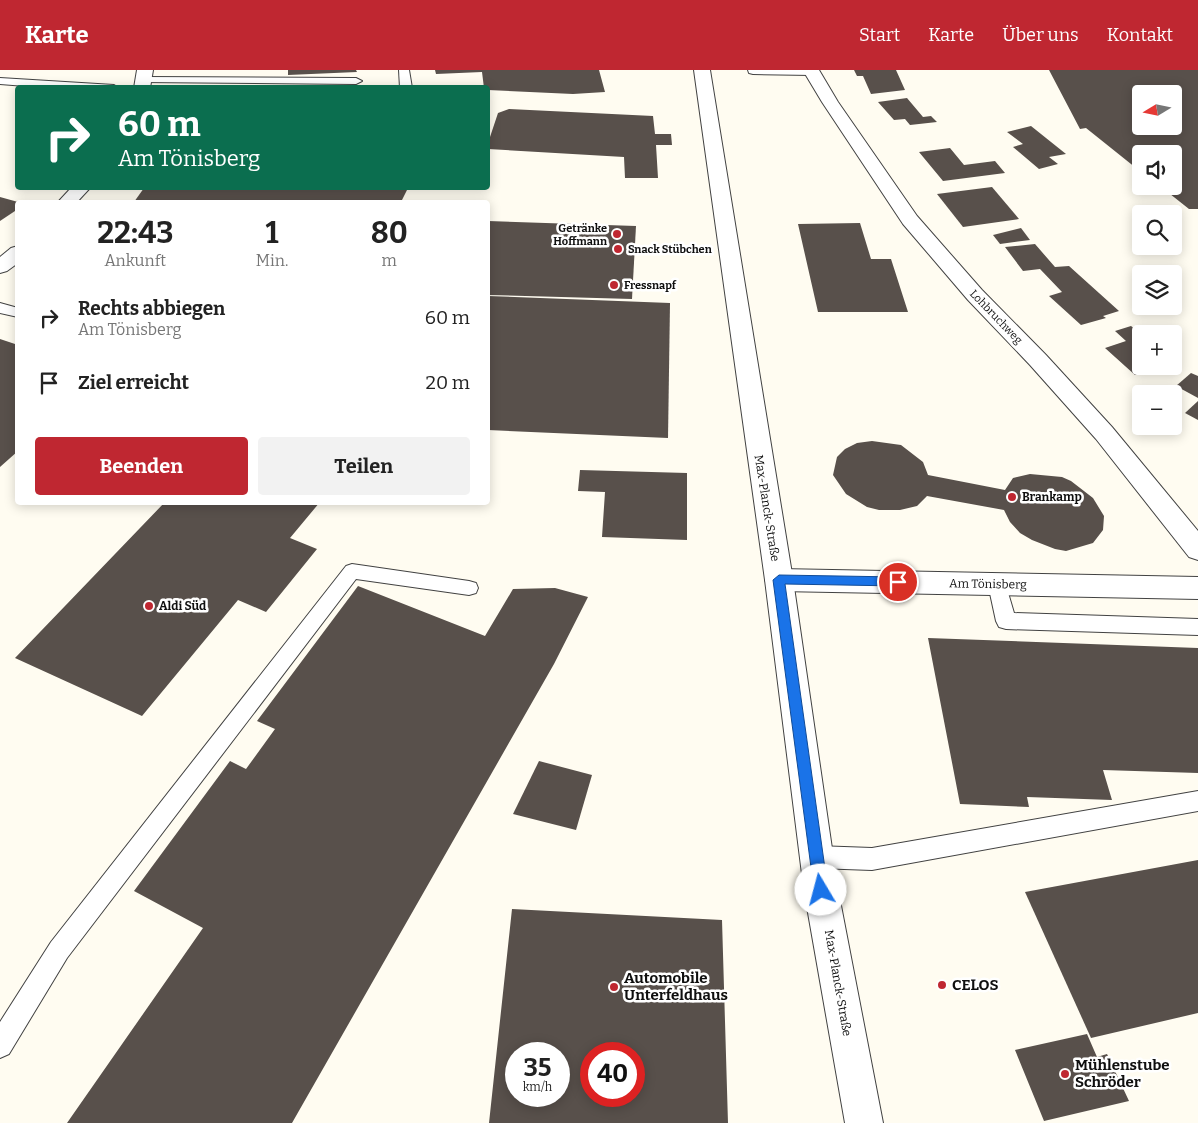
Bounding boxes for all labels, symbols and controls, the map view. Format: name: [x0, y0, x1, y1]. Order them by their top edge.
text: Karte: [25, 21, 89, 49]
text: Start: [859, 24, 900, 46]
text: Karte: [928, 24, 974, 46]
text: Über uns: [1002, 24, 1079, 46]
text: Kontakt: [1107, 24, 1173, 46]
north arrow: [1132, 85, 1182, 135]
map controls: [1132, 85, 1182, 435]
text: 60 m: [118, 103, 201, 145]
icon: right: [35, 105, 100, 170]
text: Am Tönisberg: [118, 145, 260, 172]
button: sound: [1132, 145, 1182, 195]
button: search: [1132, 205, 1182, 255]
text: 22:43: [97, 215, 174, 251]
text: 1: [266, 215, 279, 251]
text: 80: [371, 215, 408, 251]
place label: Getränke Hoffmann: [553, 222, 607, 248]
marker: Getränke Hoffmann: [611, 228, 623, 240]
marker: Snack Stübchen: [612, 243, 624, 255]
place label: Snack Stübchen: [628, 243, 712, 256]
text: Ankunft: [105, 251, 166, 270]
text: Min.: [256, 251, 288, 270]
text: m: [382, 251, 397, 270]
button: layers: [1132, 265, 1182, 315]
marker: Fressnapf: [608, 279, 620, 291]
place label: Fressnapf: [624, 279, 677, 292]
street label: Lohbruchweg: [967, 287, 1025, 347]
text: Rechts abbiegen: [78, 297, 225, 320]
icon: right: [35, 304, 63, 332]
text: 60 m: [425, 306, 470, 329]
text: Am Tönisberg: [78, 320, 182, 339]
button: +: [1132, 325, 1182, 375]
icon: arrive: [35, 369, 63, 397]
text: Ziel erreicht: [78, 371, 189, 394]
text: 20 m: [426, 371, 470, 394]
button: −: [1132, 385, 1182, 435]
button: Beenden: [35, 437, 248, 495]
button: Teilen: [258, 437, 470, 495]
street label: Max-Planck-Straße: [752, 454, 782, 562]
place label: Brankamp: [1022, 490, 1082, 504]
marker: Brankamp: [1006, 491, 1018, 503]
pin: [877, 561, 919, 603]
icon: arrive: [884, 568, 912, 596]
street label: Am Tönisberg: [949, 576, 1027, 592]
place label: Aldi Süd: [159, 599, 207, 613]
marker: Aldi Süd: [143, 600, 155, 612]
position arrow: [794, 863, 846, 915]
street label: Max-Planck-Straße: [822, 929, 854, 1037]
place label: Automobile Unterfeldhaus: [624, 969, 728, 1004]
place label: CELOS: [952, 976, 999, 994]
marker: CELOS: [936, 979, 948, 991]
marker: Automobile Unterfeldhaus: [608, 981, 620, 993]
speed limit sign: 40: [580, 1042, 645, 1107]
text: 35: [523, 1053, 552, 1083]
place label: Mühlenstube Schröder: [1075, 1056, 1170, 1091]
marker: Mühlenstube Schröder: [1059, 1068, 1071, 1080]
text: km/h: [523, 1080, 552, 1094]

